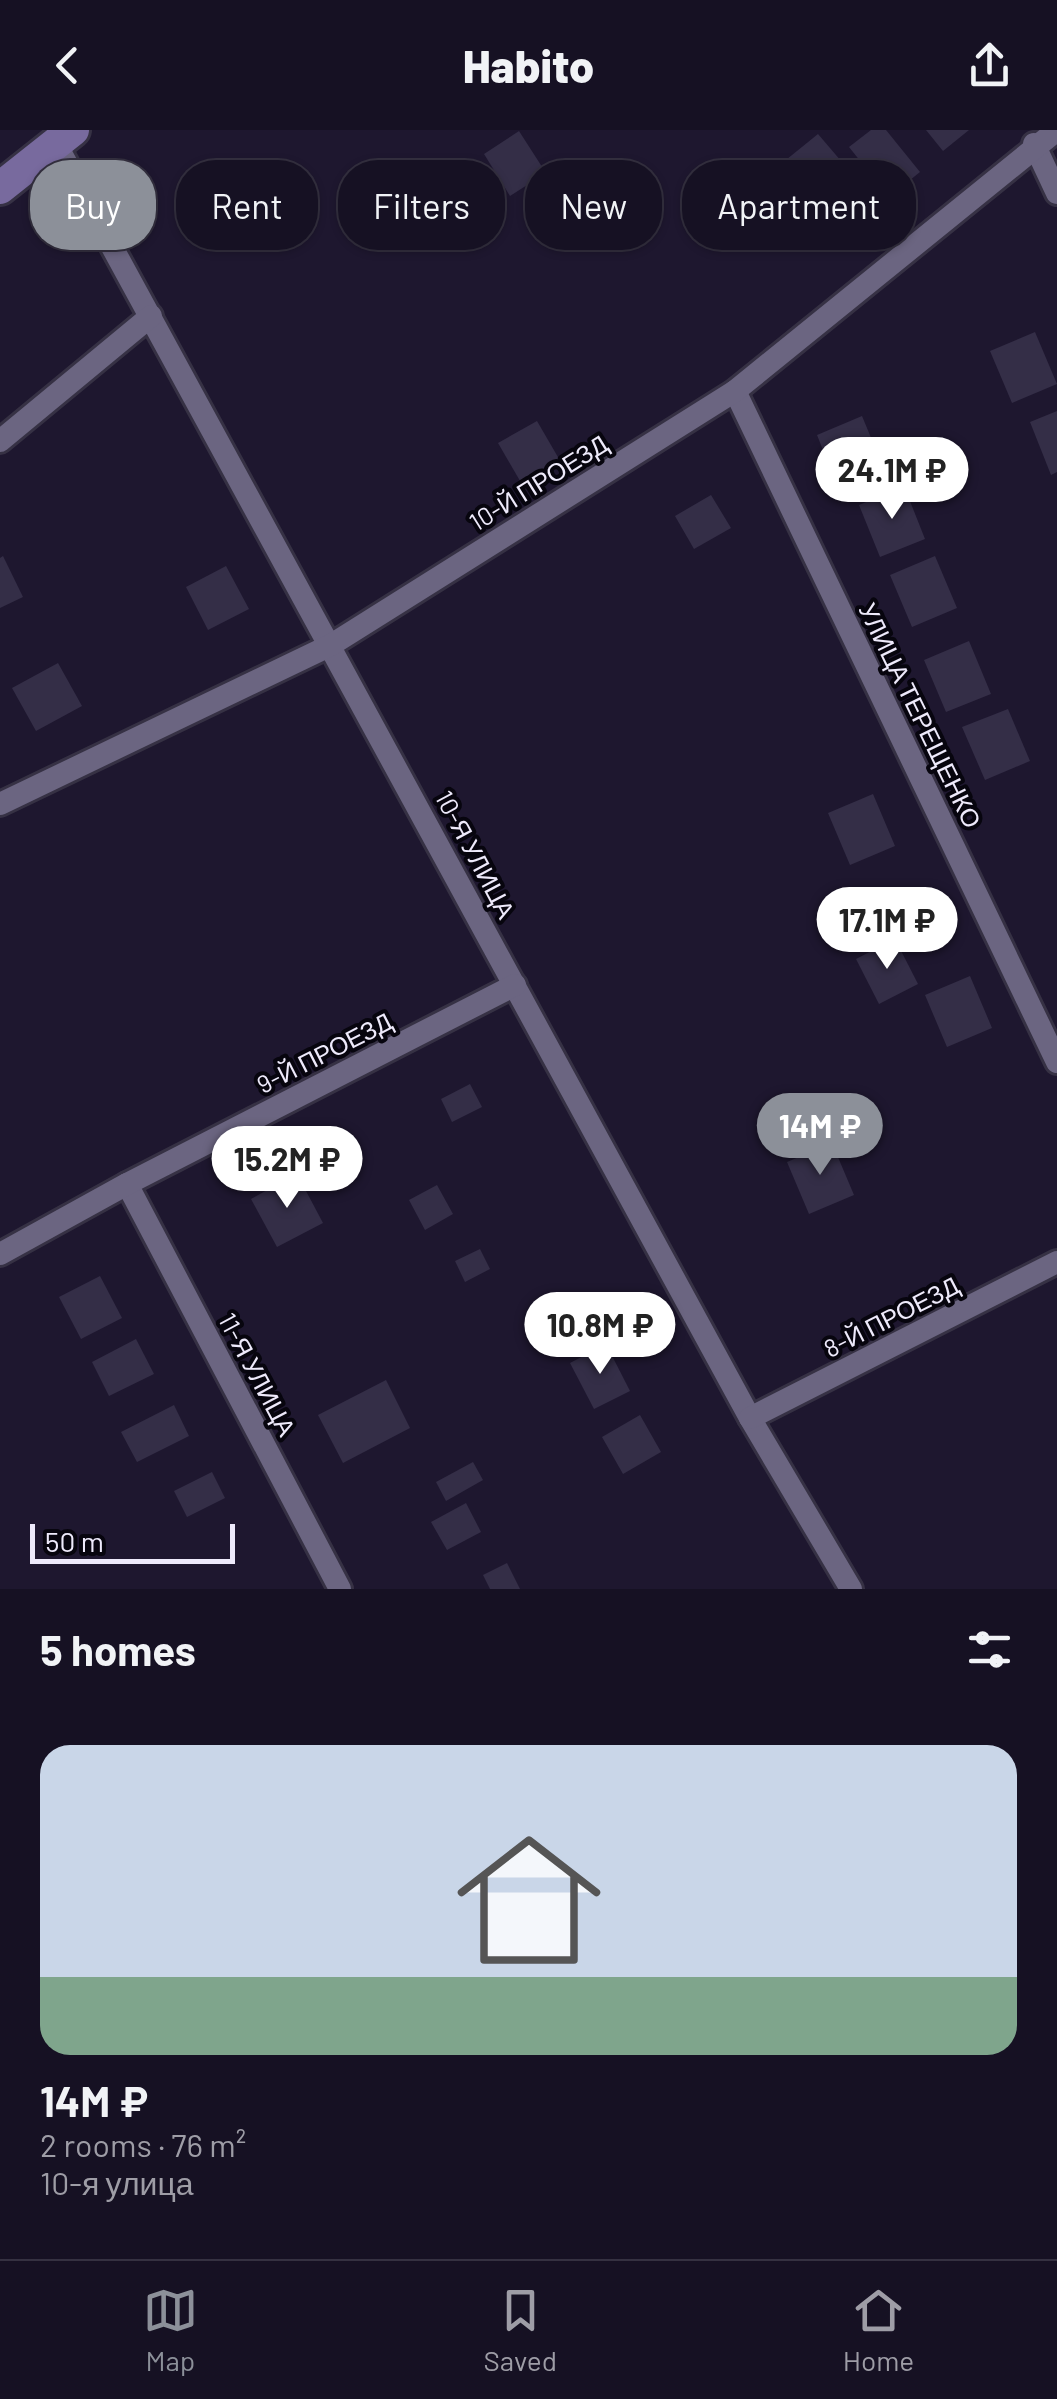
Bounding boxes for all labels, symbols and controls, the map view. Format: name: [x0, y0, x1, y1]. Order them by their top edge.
icon: back: [40, 38, 95, 93]
text: Habito: [463, 38, 594, 92]
icon: share: [962, 38, 1017, 93]
chip: Buy: [30, 160, 156, 250]
chip: Rent: [176, 160, 318, 250]
chip: Filters: [338, 160, 505, 250]
chip: New: [525, 160, 662, 250]
chip: Apartment: [682, 160, 916, 250]
street label: 10-Й ПРОЕЗД: [463, 428, 613, 536]
pin: 24.1M ₽: [800, 437, 984, 522]
text: 24.1M ₽: [838, 450, 946, 488]
street label: УЛИЦА ТЕРЕЩЕНКО: [853, 598, 989, 832]
street label: 10-Я УЛИЦА: [430, 785, 522, 923]
pin: 17.1M ₽: [795, 887, 979, 972]
text: 17.1M ₽: [839, 900, 935, 938]
street label: 9-Й ПРОЕЗД: [251, 1005, 397, 1099]
pin: 14M ₽: [750, 1093, 890, 1178]
text: 14M ₽: [779, 1106, 861, 1144]
pin: 15.2M ₽: [195, 1126, 379, 1211]
text: 15.2M ₽: [234, 1139, 340, 1177]
street label: 8-Й ПРОЕЗД: [818, 1269, 964, 1363]
pin: 10.8M ₽: [508, 1292, 692, 1377]
text: 10.8M ₽: [546, 1305, 654, 1343]
street label: 11-Я УЛИЦА: [213, 1307, 303, 1441]
scale bar: [30, 1519, 235, 1564]
text: 50 m: [45, 1524, 104, 1558]
icon: filters: [962, 1622, 1017, 1677]
text: 5 homes: [40, 1624, 196, 1674]
icon: home: [439, 1810, 619, 1990]
text: 14M ₽: [40, 2075, 148, 2125]
text: 2 rooms · 76 m²: [40, 2125, 246, 2163]
text: 10-я улица: [40, 2163, 194, 2201]
tab: Map: [143, 2283, 198, 2377]
tab: Saved: [484, 2283, 557, 2377]
tab: Home: [843, 2283, 914, 2377]

